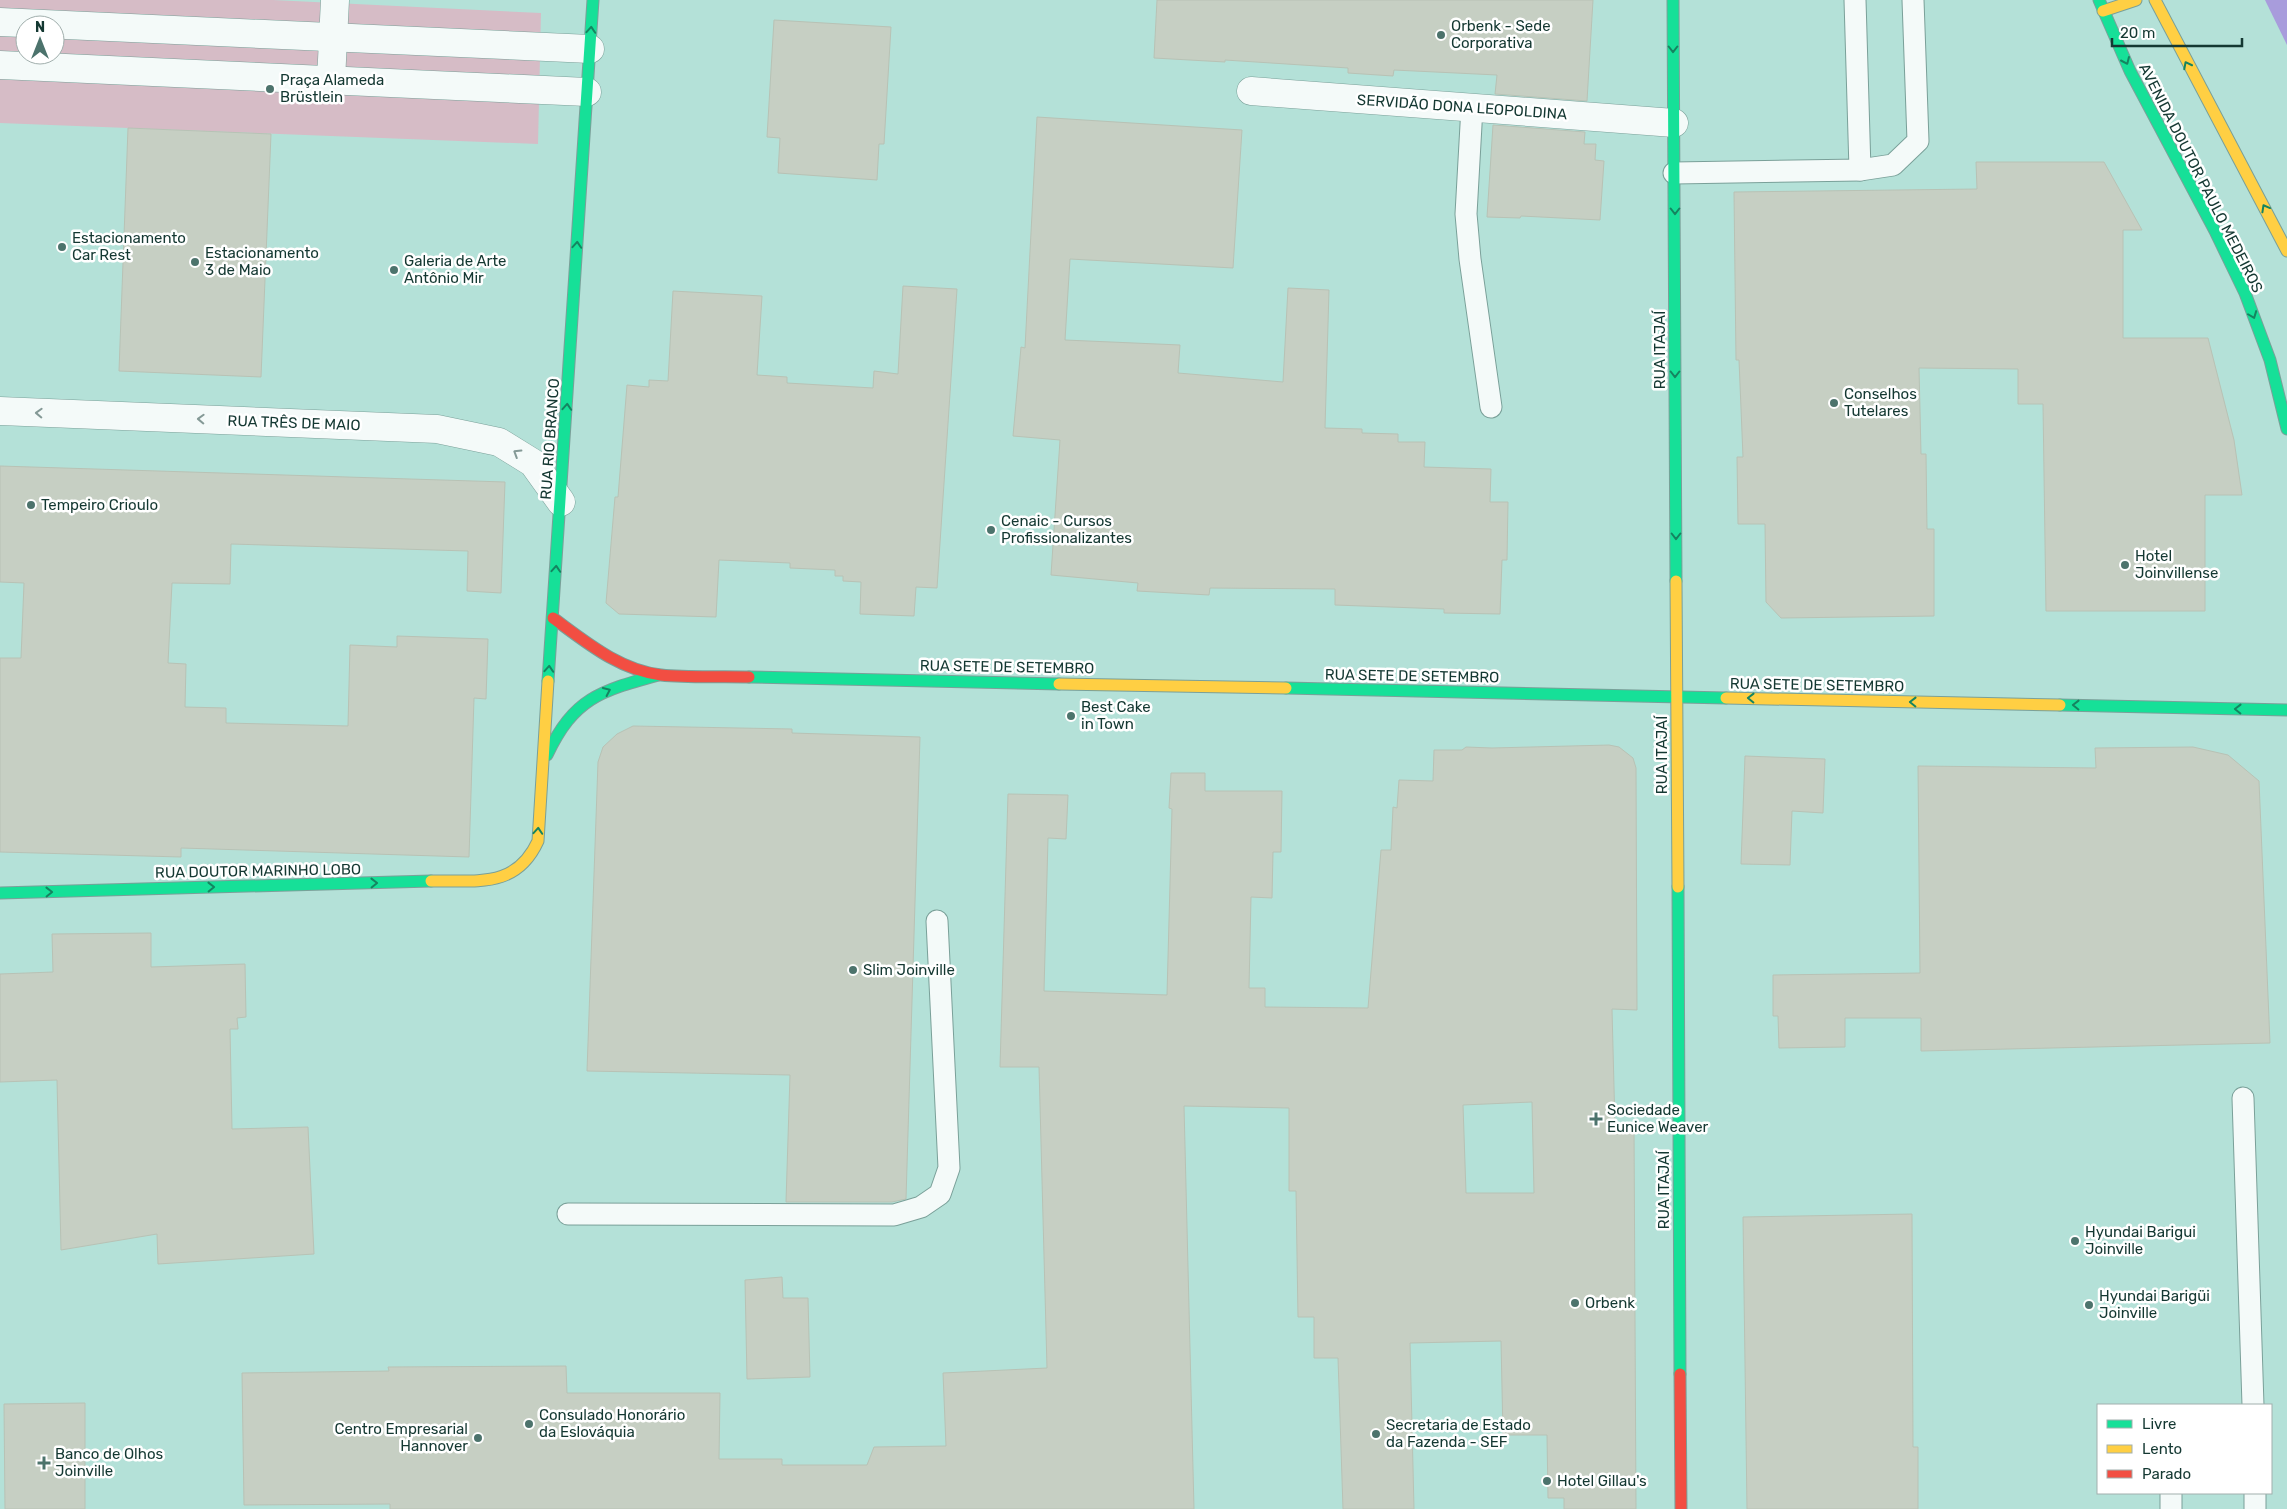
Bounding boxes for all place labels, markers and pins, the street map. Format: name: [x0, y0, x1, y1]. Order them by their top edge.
place label: Orbenk - Sede Corporativa: [1451, 17, 1551, 52]
marker: Orbenk - Sede Corporativa: [1435, 29, 1447, 41]
place label: Praça Alameda Brüstlein: [280, 71, 384, 106]
marker: Praça Alameda Brüstlein: [264, 83, 276, 95]
place label: Estacionamento Car Rest: [72, 229, 186, 264]
marker: Estacionamento Car Rest: [56, 241, 68, 253]
place label: Estacionamento 3 de Maio: [205, 244, 319, 279]
place label: Galeria de Arte Antônio Mir: [404, 252, 506, 287]
marker: Estacionamento 3 de Maio: [189, 256, 201, 268]
marker: Galeria de Arte Antônio Mir: [388, 264, 400, 276]
place label: Conselhos Tutelares: [1844, 385, 1917, 420]
marker: Conselhos Tutelares: [1828, 397, 1840, 409]
place label: Tempeiro Crioulo: [41, 496, 158, 514]
marker: Tempeiro Crioulo: [25, 499, 37, 511]
place label: Cenaic - Cursos Profissionalizantes: [1001, 512, 1132, 547]
marker: Cenaic - Cursos Profissionalizantes: [985, 524, 997, 536]
place label: Hotel Joinvillense: [2135, 547, 2218, 582]
marker: Hotel Joinvillense: [2119, 559, 2131, 571]
place label: Best Cake in Town: [1081, 698, 1151, 733]
marker: Best Cake in Town: [1065, 710, 1077, 722]
place label: Slim Joinville: [863, 961, 955, 979]
marker: Slim Joinville: [847, 964, 859, 976]
place label: Sociedade Eunice Weaver: [1607, 1101, 1709, 1136]
marker: Sociedade Eunice Weaver: [1589, 1112, 1603, 1126]
place label: Hyundai Barigui Joinville: [2085, 1223, 2196, 1258]
marker: Hyundai Barigui Joinville: [2069, 1235, 2081, 1247]
place label: Hyundai Barigüi Joinville: [2099, 1287, 2210, 1322]
place label: Orbenk: [1585, 1294, 1635, 1312]
marker: Orbenk: [1569, 1297, 1581, 1309]
marker: Hyundai Barigüi Joinville: [2083, 1299, 2095, 1311]
place label: Consulado Honorário da Eslováquia: [539, 1406, 685, 1441]
place label: Secretaria de Estado da Fazenda - SEF: [1386, 1416, 1531, 1451]
marker: Consulado Honorário da Eslováquia: [523, 1418, 535, 1430]
place label: Centro Empresarial Hannover: [334, 1420, 468, 1455]
marker: Secretaria de Estado da Fazenda - SEF: [1370, 1428, 1382, 1440]
marker: Centro Empresarial Hannover: [472, 1432, 484, 1444]
place label: Banco de Olhos Joinville: [55, 1445, 164, 1480]
marker: Banco de Olhos Joinville: [37, 1456, 51, 1470]
place label: Hotel Gillau's: [1557, 1472, 1647, 1490]
marker: Hotel Gillau's: [1541, 1475, 1553, 1487]

